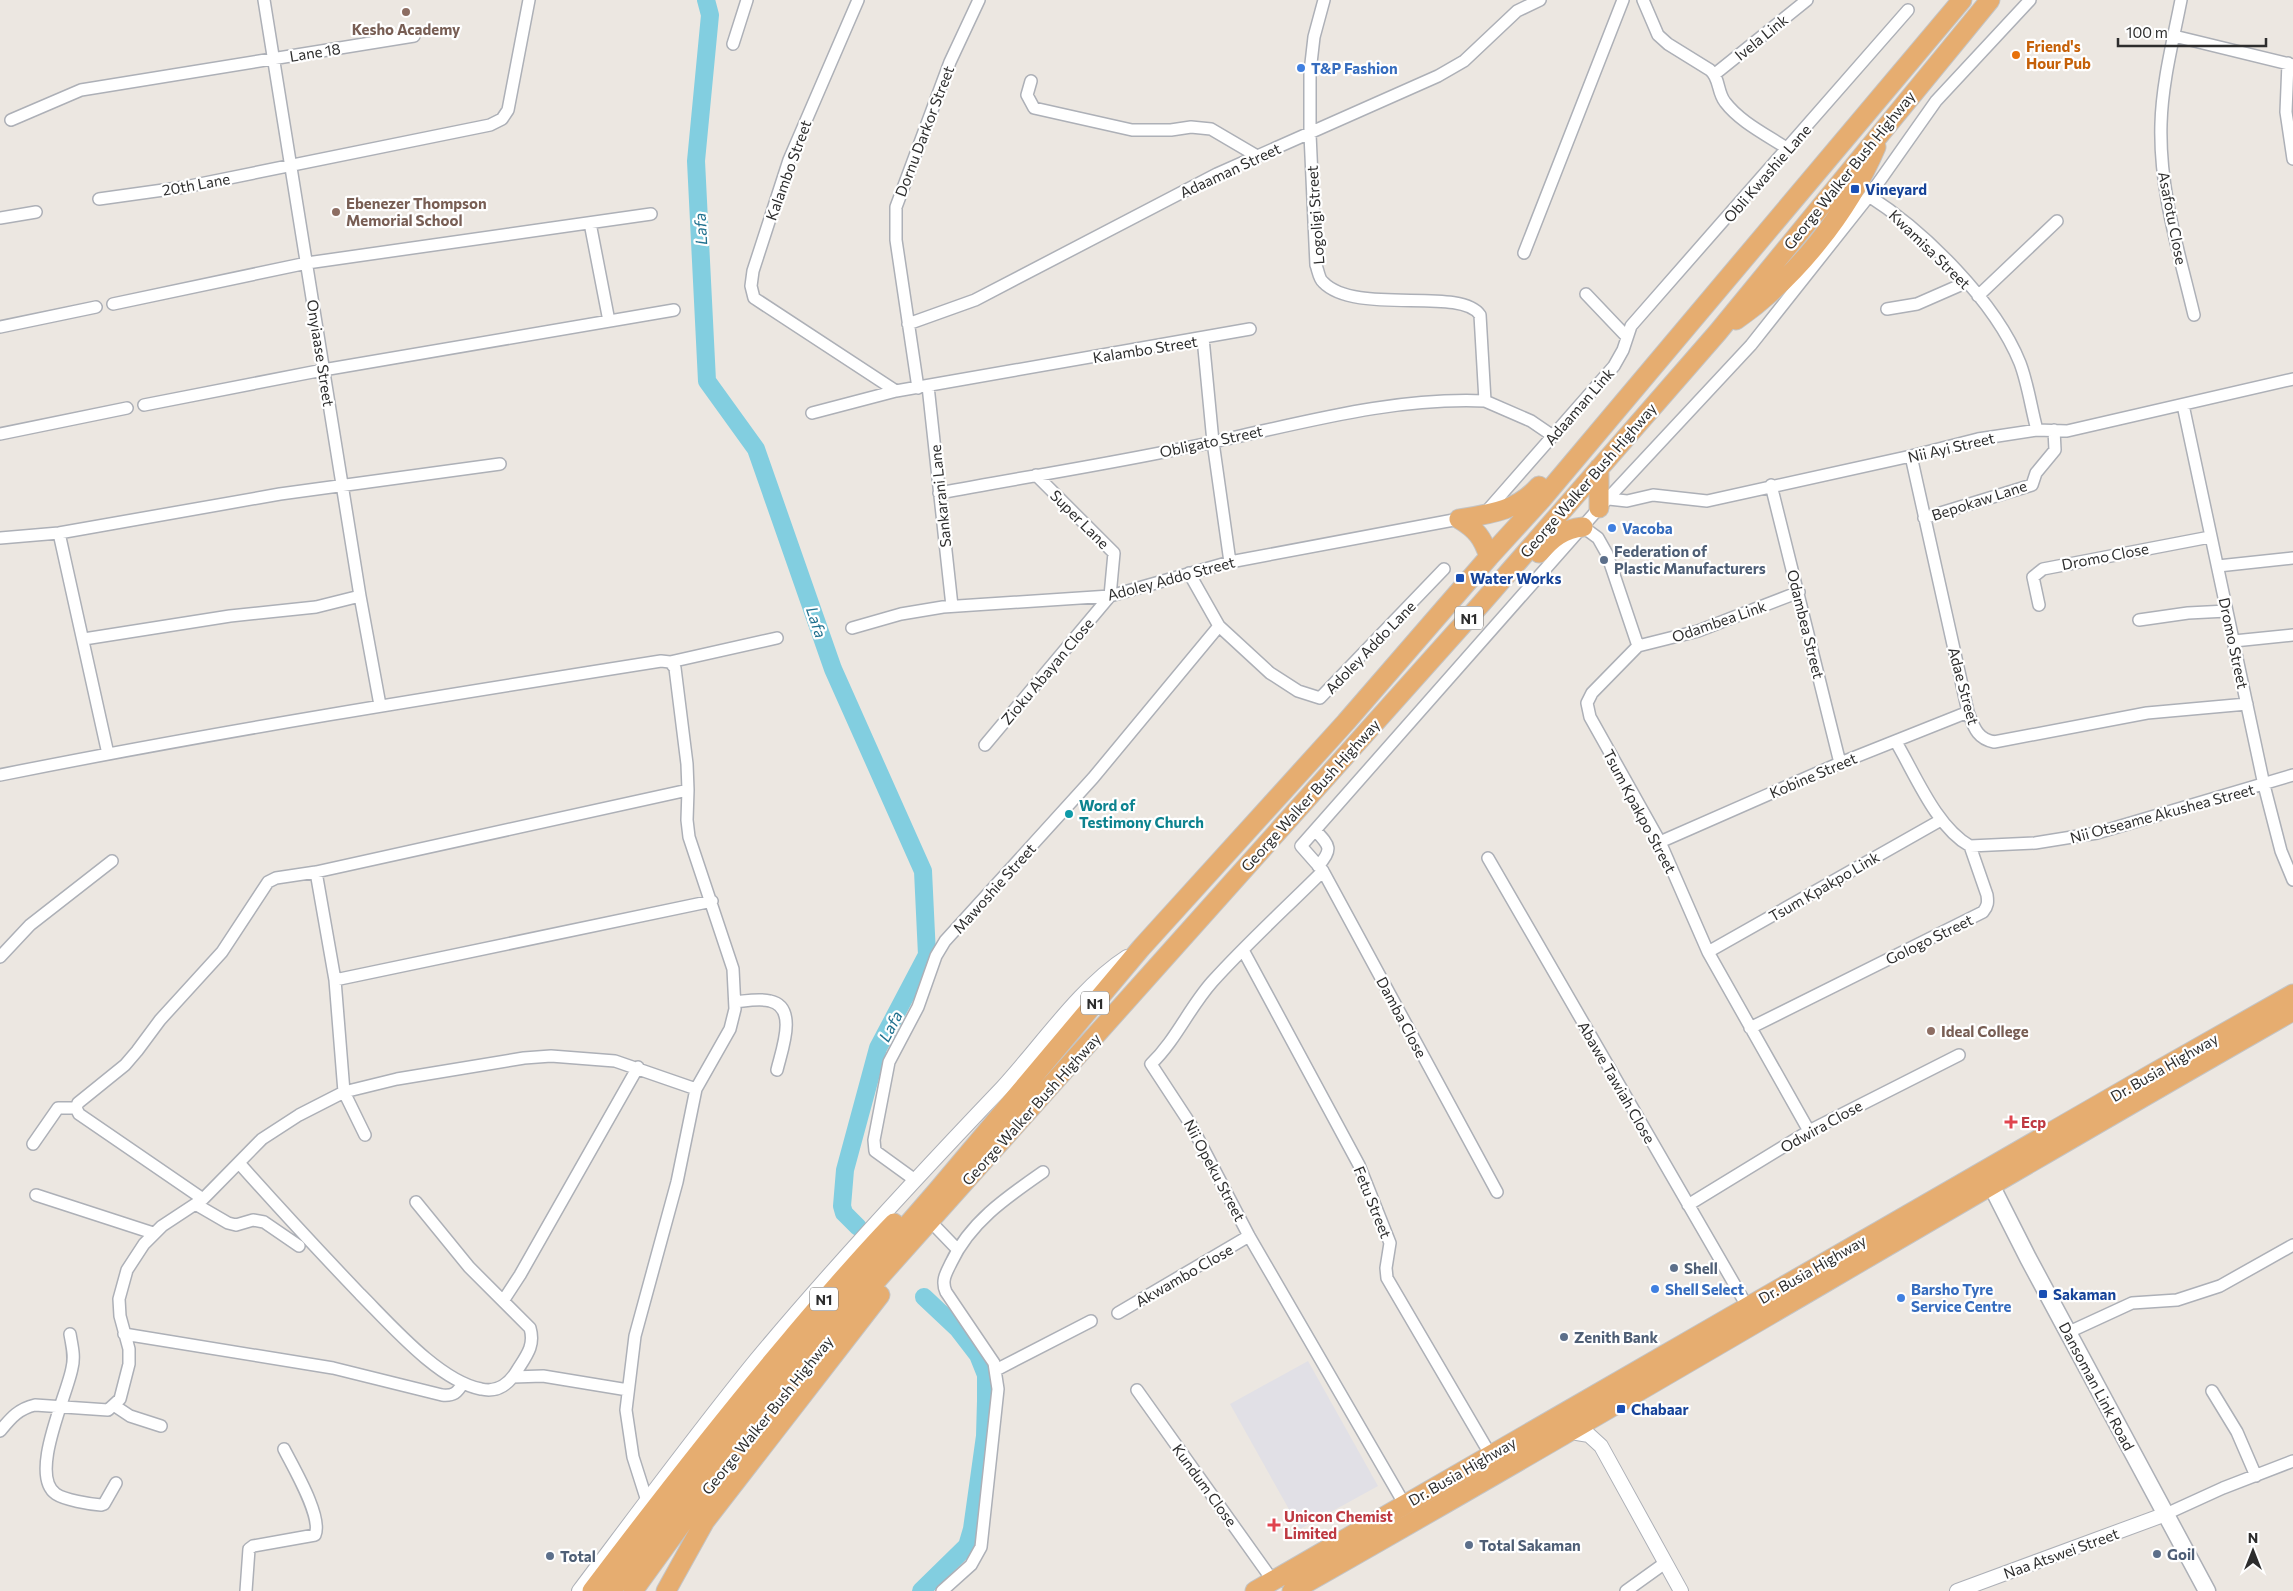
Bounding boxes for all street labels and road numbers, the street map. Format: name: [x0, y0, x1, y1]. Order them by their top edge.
street label: Ivela Link: [1731, 10, 1791, 64]
street label: Lane 18: [288, 39, 342, 65]
street label: Dornu Darkor Street: [891, 63, 957, 199]
street label: George Walker Bush Highway: [1779, 87, 1919, 253]
street label: Kalambo Street: [761, 117, 815, 223]
street label: Obli Kwashie Lane: [1720, 120, 1814, 226]
street label: Adaaman Street: [1177, 139, 1283, 201]
street label: Logoligi Street: [1303, 165, 1327, 265]
street label: 20th Lane: [161, 169, 231, 199]
street label: Asafotu Close: [2155, 170, 2191, 266]
street label: Kwamisa Street: [1886, 206, 1974, 292]
street label: Onyiaase Street: [304, 298, 338, 408]
street label: Kalambo Street: [1091, 332, 1199, 366]
street label: Adaaman Link: [1541, 364, 1617, 448]
street label: George Walker Bush Highway: [1516, 399, 1660, 561]
street label: Obligato Street: [1158, 421, 1264, 461]
street label: Nii Ayi Street: [1906, 428, 1996, 466]
street label: Sankarani Lane: [926, 444, 954, 548]
street label: Bepokaw Lane: [1929, 476, 2029, 524]
street label: Super Lane: [1047, 486, 1113, 552]
street label: Dromo Close: [2060, 539, 2150, 573]
street label: Adoley Addo Street: [1105, 552, 1237, 604]
street label: Odambea Street: [1784, 568, 1828, 680]
street label: Odambea Link: [1669, 596, 1769, 646]
street label: Dromo Street: [2216, 596, 2252, 690]
street label: Adoley Addo Lane: [1321, 597, 1419, 697]
road number: N1: [1455, 606, 1483, 630]
street label: Zioku Abayan Close: [997, 614, 1097, 728]
street label: Adae Street: [1945, 645, 1983, 727]
street label: George Walker Bush Highway: [1237, 715, 1383, 875]
street label: Tsum Kpakpo Street: [1600, 746, 1680, 876]
street label: Kobine Street: [1767, 749, 1859, 801]
street label: Nii Otseame Akushea Street: [2068, 780, 2256, 846]
street label: Mawoshie Street: [949, 839, 1039, 937]
street label: Tsum Kpakpo Link: [1766, 847, 1882, 925]
street label: Gologo Street: [1882, 910, 1976, 968]
street label: Damba Close: [1373, 973, 1431, 1061]
road number: N1: [1081, 991, 1109, 1014]
street label: Abawe Tawiah Close: [1575, 1018, 1659, 1146]
street label: George Walker Bush Highway: [958, 1029, 1104, 1189]
street label: Dr. Busia Highway: [2107, 1029, 2221, 1105]
street label: Odwira Close: [1777, 1096, 1865, 1156]
street label: Nii Opeku Street: [1181, 1116, 1249, 1224]
street label: Fetu Street: [1350, 1163, 1396, 1241]
street label: Dr. Busia Highway: [1755, 1231, 1869, 1307]
street label: Akwambo Close: [1132, 1240, 1236, 1310]
road number: N1: [810, 1288, 838, 1310]
street label: Dansoman Link Road: [2056, 1319, 2138, 1453]
street label: George Walker Bush Highway: [697, 1332, 837, 1498]
street label: Dr. Busia Highway: [1405, 1433, 1519, 1509]
street label: Kundum Close: [1169, 1440, 1241, 1530]
street label: Naa Atswei Street: [2001, 1524, 2121, 1582]

